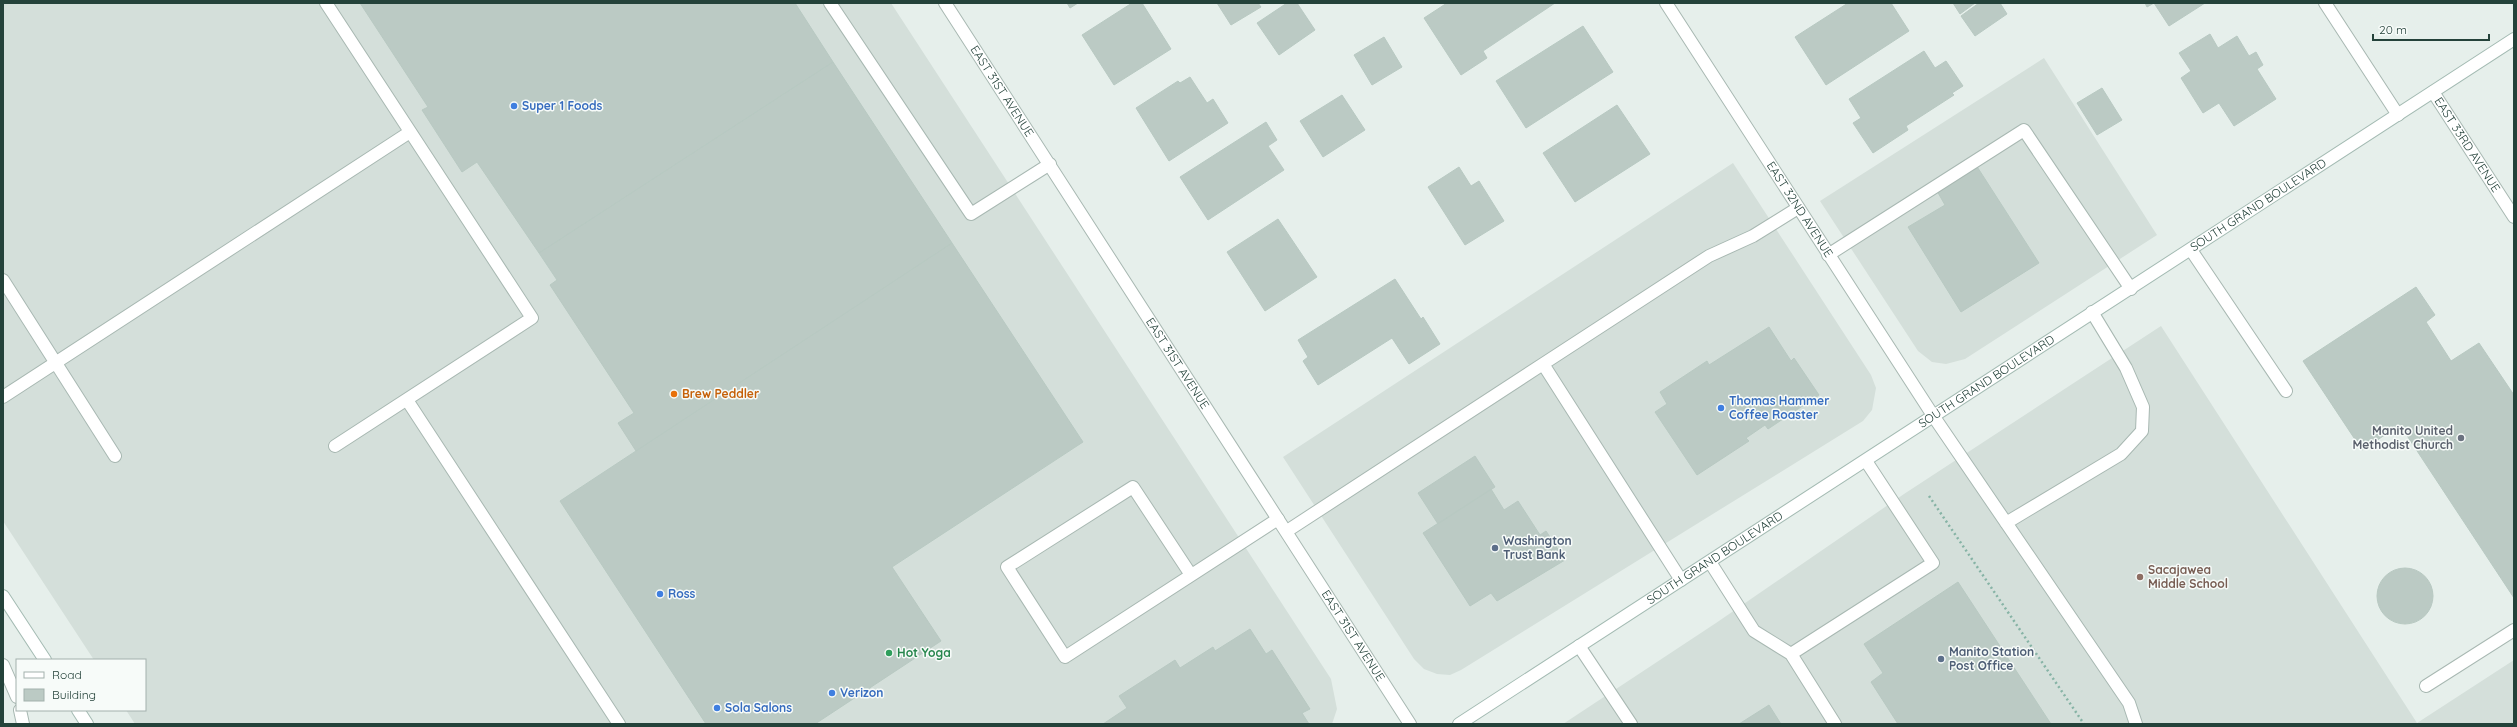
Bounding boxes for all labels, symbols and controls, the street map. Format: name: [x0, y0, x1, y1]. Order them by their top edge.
scale bar: [2373, 16, 2489, 42]
text: 20 m: [2379, 22, 2407, 37]
street label: EAST 31ST AVENUE: [967, 43, 1037, 140]
street label: EAST 33RD AVENUE: [2431, 94, 2504, 195]
place label: Super 1 Foods: [522, 98, 602, 113]
marker: Super 1 Foods: [509, 101, 519, 111]
street label: SOUTH GRAND BOULEVARD: [2187, 155, 2329, 254]
street label: EAST 32ND AVENUE: [1764, 159, 1837, 260]
street label: EAST 31ST AVENUE: [1143, 315, 1213, 412]
street label: SOUTH GRAND BOULEVARD: [1915, 331, 2057, 431]
place label: Brew Peddler: [682, 386, 759, 401]
marker: Brew Peddler: [669, 389, 679, 399]
place label: Thomas Hammer Coffee Roaster: [1729, 393, 1829, 422]
marker: Thomas Hammer Coffee Roaster: [1716, 403, 1726, 413]
place label: Manito United Methodist Church: [2352, 423, 2453, 452]
marker: Manito United Methodist Church: [2456, 433, 2466, 443]
street label: SOUTH GRAND BOULEVARD: [1644, 508, 1786, 607]
place label: Washington Trust Bank: [1503, 533, 1572, 562]
marker: Washington Trust Bank: [1490, 543, 1500, 553]
place label: Sacajawea Middle School: [2148, 562, 2228, 591]
marker: Sacajawea Middle School: [2135, 572, 2145, 582]
place label: Ross: [668, 586, 695, 601]
street label: EAST 31ST AVENUE: [1319, 587, 1389, 684]
marker: Ross: [655, 589, 665, 599]
place label: Manito Station Post Office: [1949, 644, 2034, 673]
place label: Hot Yoga: [897, 645, 951, 660]
marker: Hot Yoga: [884, 648, 894, 658]
marker: Manito Station Post Office: [1936, 654, 1946, 664]
legend: [16, 659, 146, 711]
text: Road: [52, 667, 82, 682]
place label: Verizon: [840, 685, 883, 700]
text: Building: [52, 687, 96, 702]
marker: Verizon: [827, 688, 837, 698]
place label: Sola Salons: [725, 700, 792, 715]
marker: Sola Salons: [712, 703, 722, 713]

